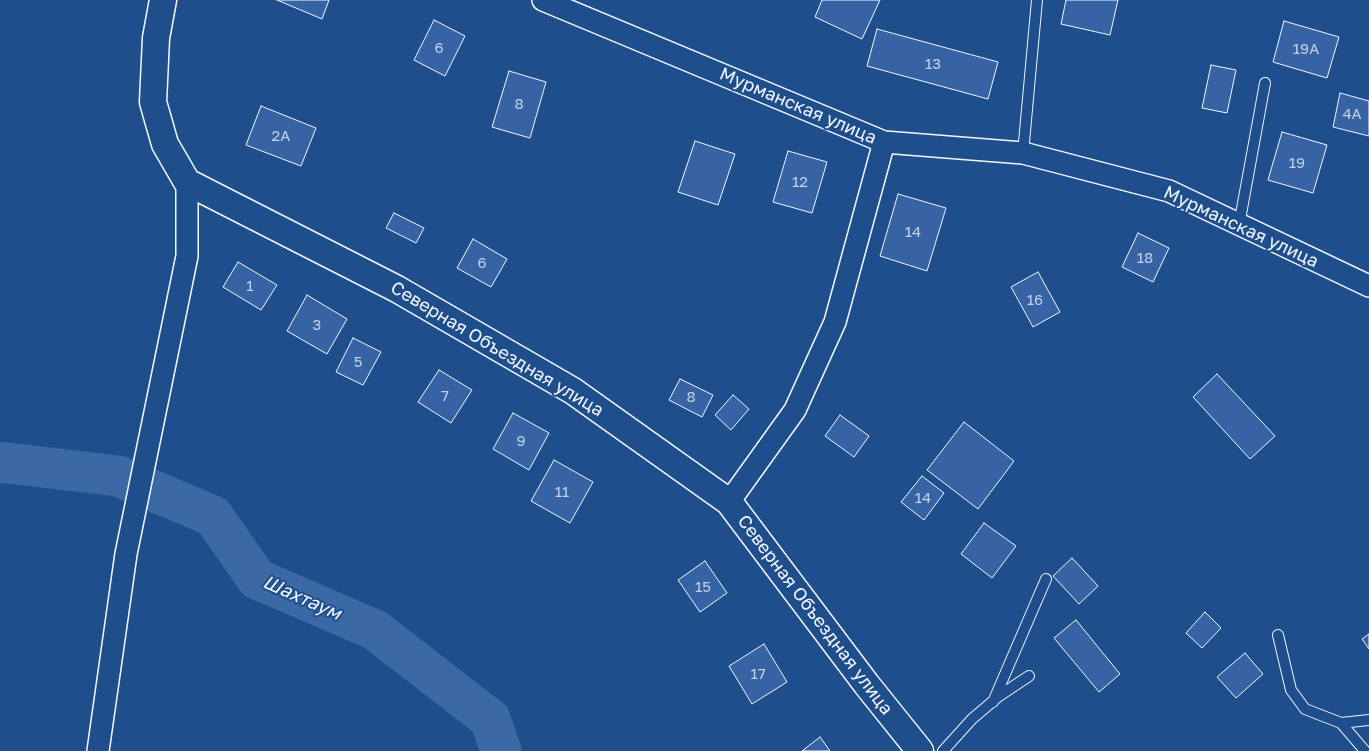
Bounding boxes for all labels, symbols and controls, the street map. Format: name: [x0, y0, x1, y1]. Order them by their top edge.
house number: 6: [434, 39, 444, 57]
house number: 19А: [1293, 40, 1319, 58]
house number: 13: [925, 55, 941, 73]
street label: Мурманская улица: [716, 63, 880, 149]
house number: 8: [514, 95, 524, 113]
house number: 4А: [1342, 105, 1362, 123]
house number: 2А: [272, 127, 290, 145]
house number: 19: [1289, 154, 1305, 172]
house number: 12: [792, 173, 808, 191]
street label: Мурманская улица: [1160, 182, 1322, 272]
house number: 14: [905, 223, 921, 241]
house number: 18: [1137, 249, 1153, 267]
house number: 6: [477, 254, 487, 272]
house number: 1: [246, 277, 254, 295]
street label: Северная Объездная улица: [387, 277, 607, 421]
house number: 16: [1027, 291, 1043, 309]
house number: 3: [313, 316, 321, 334]
house number: 5: [354, 353, 362, 371]
house number: 7: [441, 387, 449, 405]
house number: 8: [686, 388, 696, 406]
house number: 9: [516, 432, 526, 450]
house number: 11: [555, 483, 569, 501]
house number: 14: [915, 489, 931, 507]
street label: Северная Объездная улица: [733, 511, 897, 719]
water label: Шахтаум: [259, 571, 345, 625]
house number: 15: [695, 578, 711, 596]
house number: 17: [750, 665, 766, 683]

